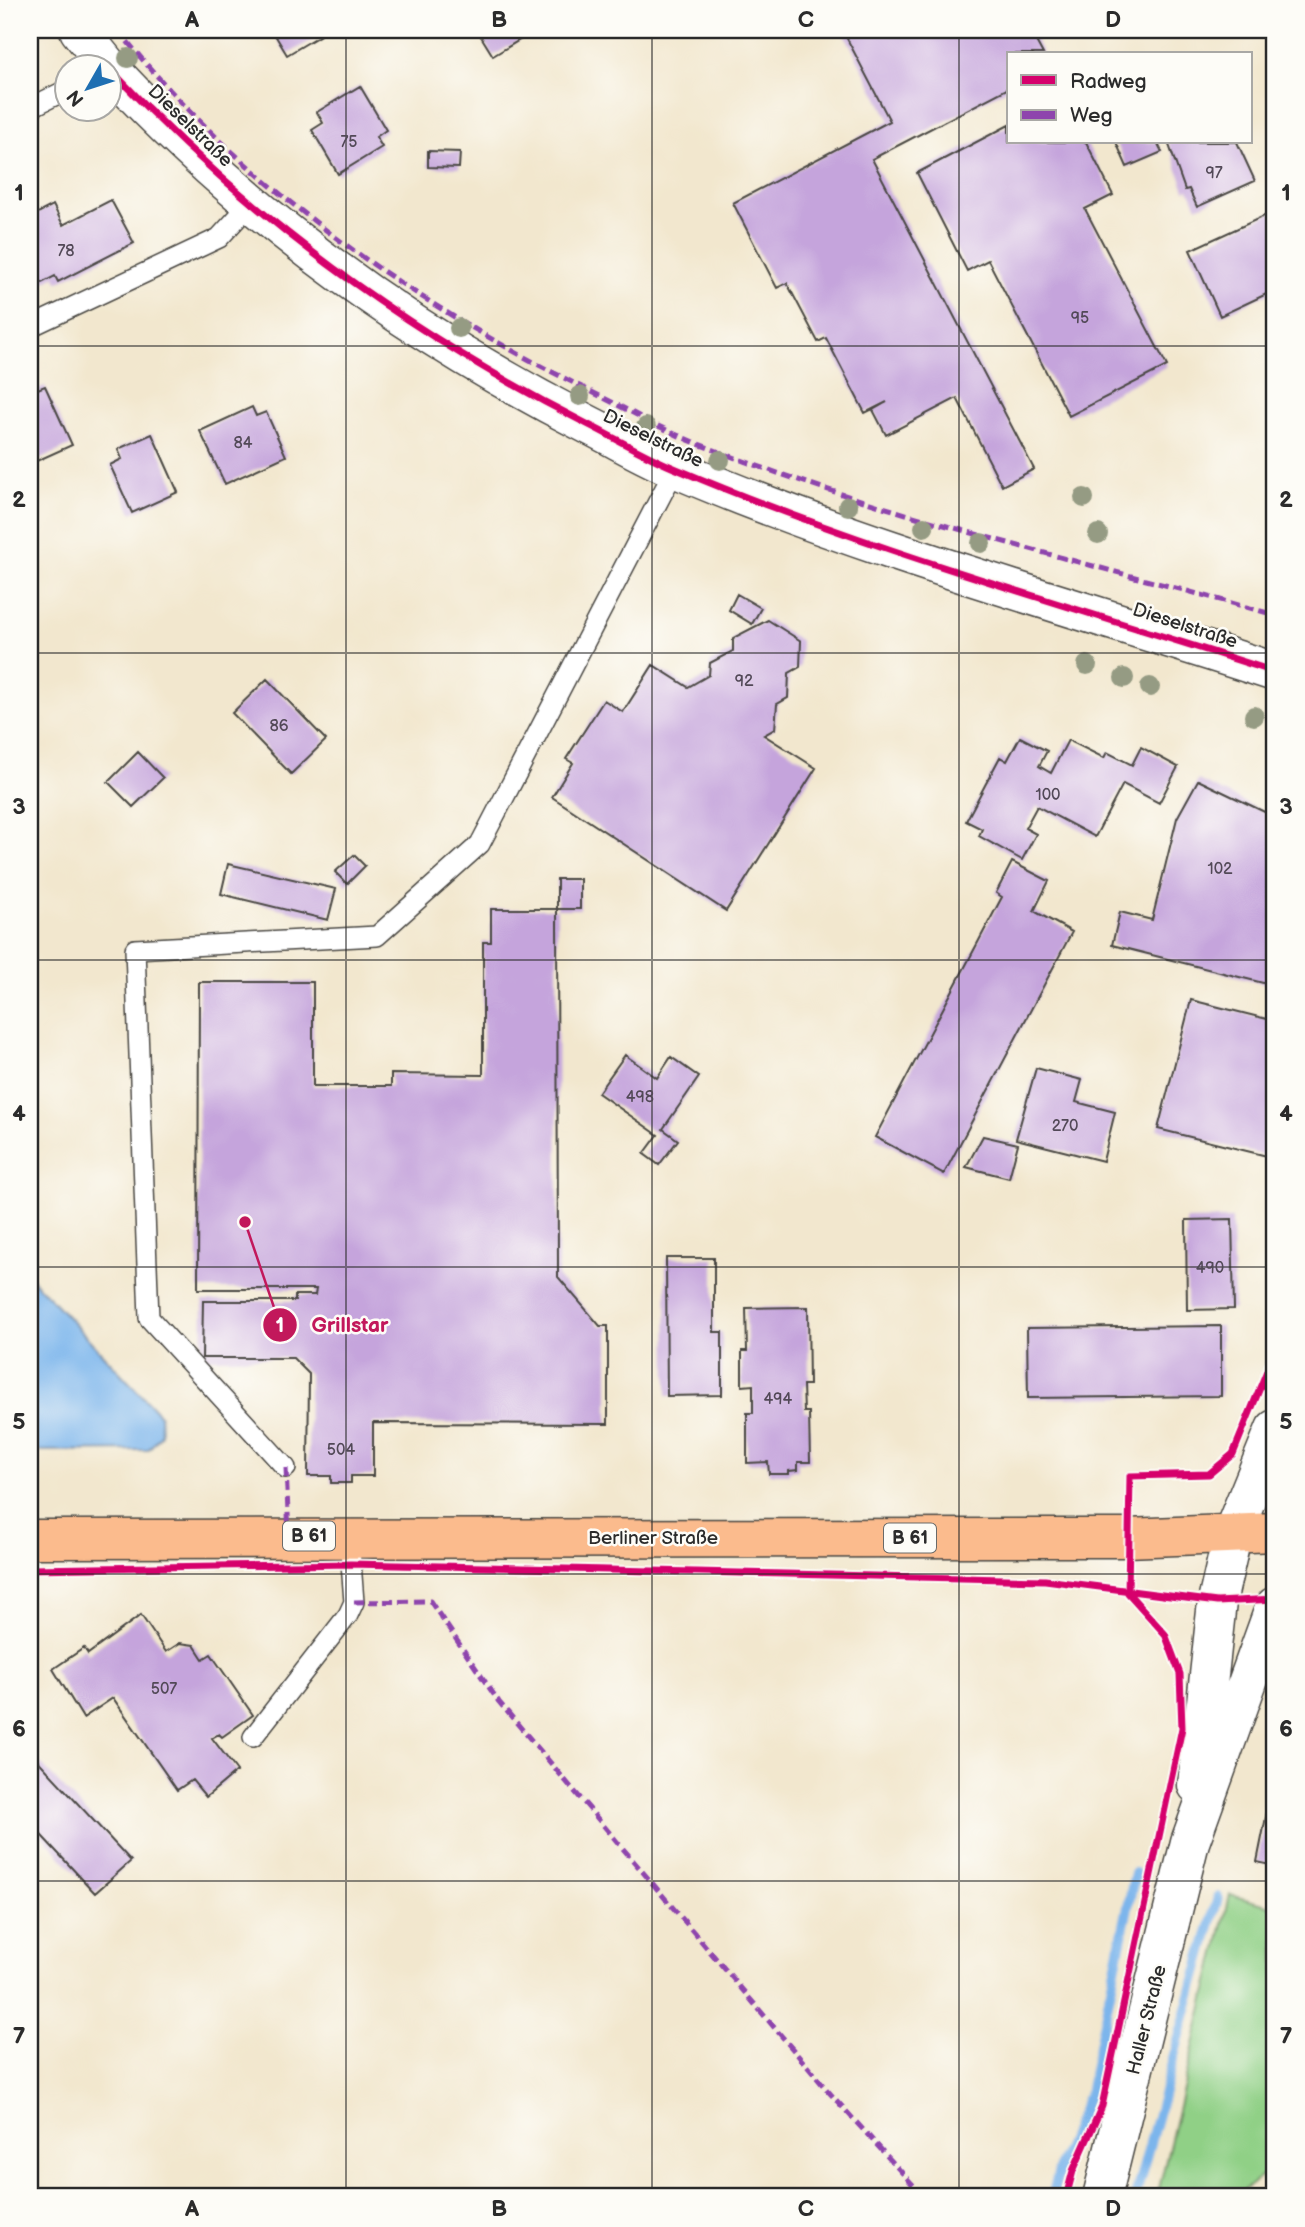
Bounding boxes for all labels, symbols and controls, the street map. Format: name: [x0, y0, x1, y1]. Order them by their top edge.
text: A: [184, 6, 200, 34]
text: B: [491, 6, 507, 34]
text: C: [798, 6, 814, 34]
text: D: [1105, 6, 1121, 34]
north arrow: [52, 52, 122, 122]
legend: [1007, 52, 1252, 144]
text: Radweg: [1070, 69, 1147, 94]
street label: Dieselstraße: [143, 80, 237, 172]
text: N: [63, 85, 89, 111]
text: Weg: [1070, 103, 1113, 128]
house number: 75: [340, 133, 358, 152]
house number: 97: [1205, 164, 1223, 183]
text: 1: [14, 179, 24, 207]
text: 1: [1281, 179, 1291, 207]
house number: 78: [57, 242, 75, 261]
house number: 95: [1071, 309, 1089, 328]
street label: Dieselstraße: [599, 405, 707, 473]
house number: 84: [233, 434, 253, 453]
text: 2: [12, 486, 26, 514]
text: 2: [1279, 486, 1293, 514]
street label: Dieselstraße: [1130, 598, 1240, 654]
house number: 92: [735, 672, 754, 691]
house number: 86: [269, 717, 289, 736]
house number: 100: [1035, 786, 1061, 805]
text: 3: [12, 793, 26, 821]
text: 3: [1279, 793, 1293, 821]
house number: 102: [1207, 860, 1233, 879]
house number: 498: [626, 1088, 654, 1107]
text: 4: [12, 1100, 26, 1128]
text: 4: [1279, 1100, 1293, 1128]
house number: 270: [1052, 1117, 1078, 1136]
house number: 490: [1196, 1259, 1224, 1278]
callout: Grillstar: [263, 1304, 403, 1346]
text: 1: [276, 1313, 284, 1338]
text: Grillstar: [312, 1313, 389, 1338]
house number: 494: [764, 1390, 793, 1409]
text: 5: [12, 1408, 26, 1436]
text: 5: [1279, 1408, 1293, 1436]
house number: 504: [327, 1441, 355, 1460]
road number: B 61: [283, 1521, 335, 1550]
road number: B 61: [884, 1524, 936, 1553]
street label: Berliner Straße: [588, 1527, 718, 1550]
house number: 507: [151, 1680, 177, 1699]
text: 6: [12, 1715, 26, 1743]
text: 6: [1279, 1715, 1293, 1743]
street label: Haller Straße: [1122, 1963, 1172, 2077]
text: 7: [13, 2022, 26, 2050]
text: 7: [1280, 2022, 1293, 2050]
text: A: [184, 2195, 200, 2223]
text: B: [491, 2195, 507, 2223]
text: C: [798, 2195, 814, 2223]
text: D: [1105, 2195, 1121, 2223]

